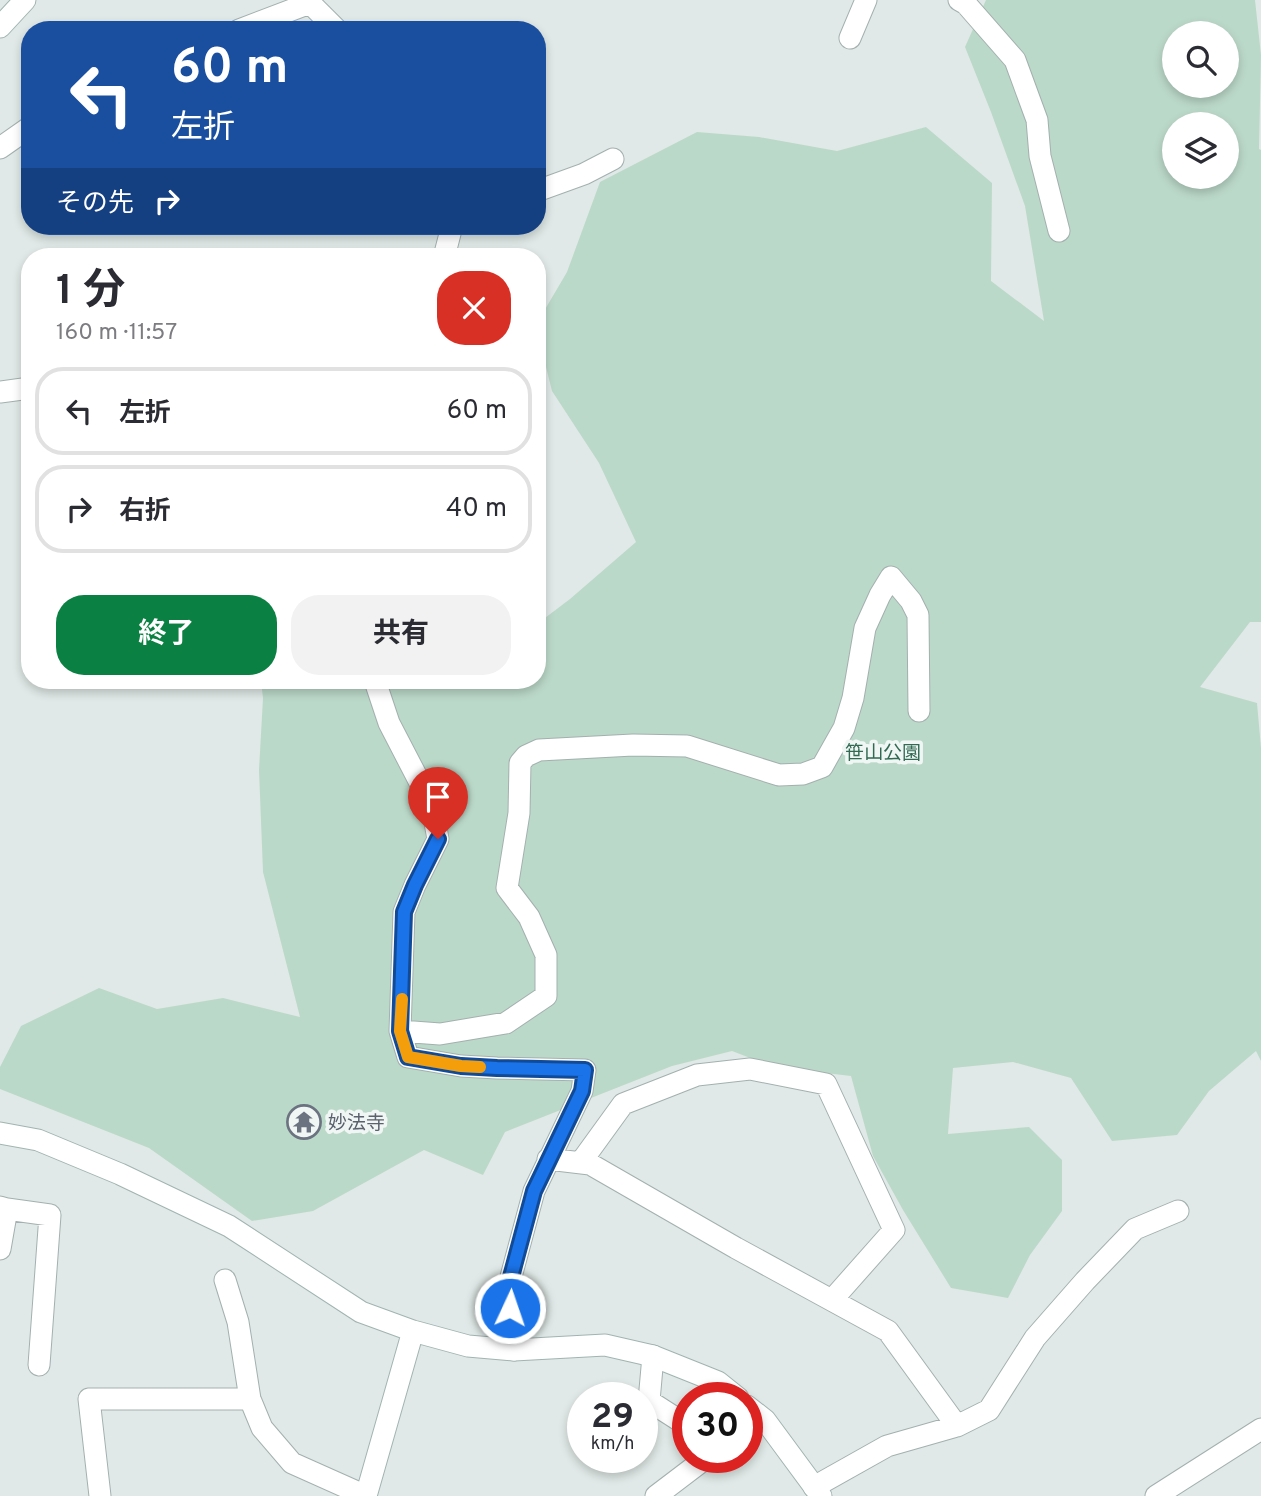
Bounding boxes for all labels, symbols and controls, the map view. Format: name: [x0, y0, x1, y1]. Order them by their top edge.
map controls: [1162, 21, 1239, 189]
button: search: [1162, 21, 1239, 98]
text: 60 m: [171, 39, 289, 101]
icon: left: [56, 49, 147, 140]
text: 左折: [171, 109, 235, 149]
button: layers: [1162, 112, 1239, 189]
icon: right: [148, 182, 186, 220]
text: その先: [56, 188, 134, 221]
text: 1 分: [56, 266, 125, 319]
button: close: [437, 271, 511, 345]
text: 160 m · 11:57: [56, 319, 177, 348]
icon: left: [60, 392, 98, 430]
text: 60 m: [447, 395, 507, 428]
text: 左折: [119, 398, 171, 431]
icon: right: [60, 490, 98, 528]
text: 40 m: [446, 493, 507, 526]
text: 右折: [119, 496, 171, 529]
button: 終了: [56, 595, 277, 675]
button: 共有: [291, 595, 511, 675]
park label: 笹山公園: [845, 742, 921, 766]
pin: [408, 767, 468, 839]
icon: arrive: [419, 778, 457, 816]
temple icon: 妙法寺: [285, 1103, 323, 1141]
place label: 妙法寺: [328, 1112, 385, 1136]
position arrow: [473, 1271, 547, 1345]
speed limit sign: 30: [672, 1382, 763, 1473]
text: 29: [591, 1396, 634, 1440]
text: km/h: [591, 1433, 634, 1456]

